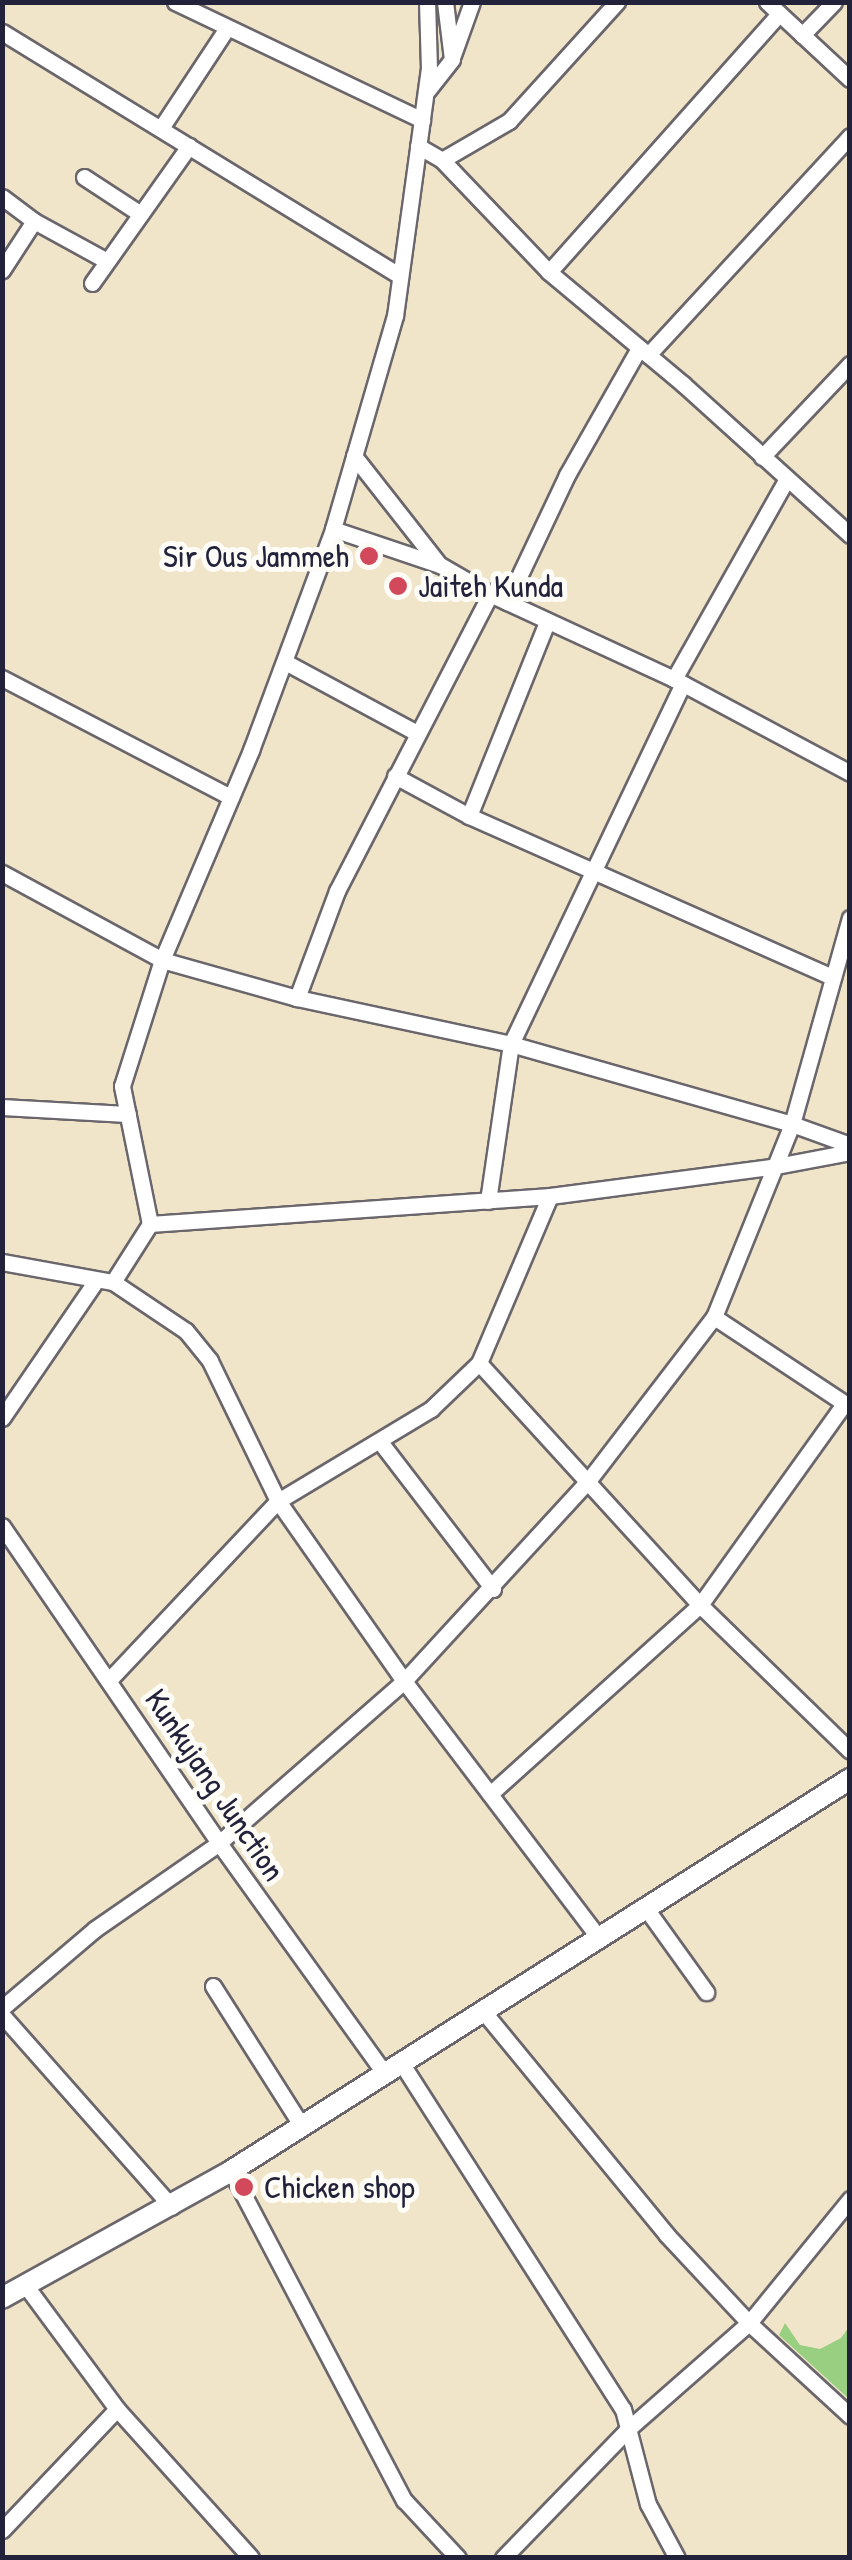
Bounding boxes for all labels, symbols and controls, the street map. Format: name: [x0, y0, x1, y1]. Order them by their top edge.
place label: Sir Ous Jammeh: [163, 537, 349, 575]
marker: Sir Ous Jammeh: [358, 545, 380, 567]
place label: Jaiteh Kunda: [418, 567, 563, 605]
marker: Jaiteh Kunda: [387, 575, 409, 597]
street label: Kunkujang Junction: [137, 1682, 293, 1888]
place label: Chicken shop: [264, 2168, 415, 2206]
marker: Chicken shop: [233, 2176, 255, 2198]

